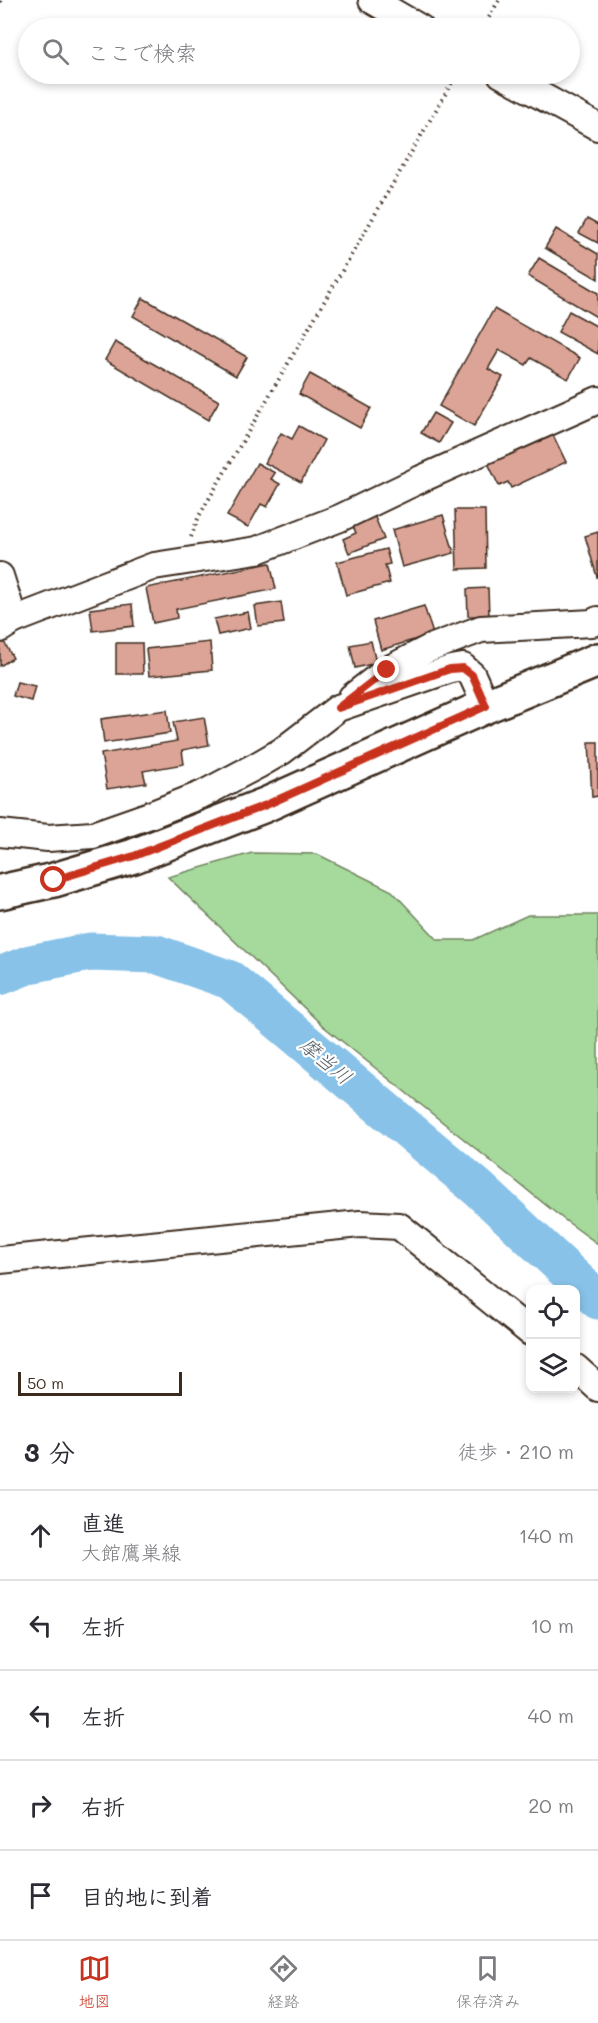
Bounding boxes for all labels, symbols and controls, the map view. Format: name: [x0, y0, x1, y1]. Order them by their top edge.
search box: [18, 18, 580, 84]
icon: search: [39, 35, 72, 68]
text: ここで検索: [87, 38, 197, 67]
route end: [373, 656, 399, 682]
route start: [40, 866, 66, 892]
water label: 摩当川: [295, 1031, 358, 1089]
map controls: [526, 1285, 580, 1393]
button: locate: [526, 1285, 580, 1339]
button: layers: [526, 1339, 580, 1393]
scale bar: [18, 1369, 182, 1396]
text: 50 m: [27, 1372, 64, 1393]
text: 3 分: [24, 1435, 75, 1469]
text: 徒歩 · 210 m: [458, 1438, 574, 1464]
text: 直進: [81, 1508, 125, 1537]
icon: ahead: [24, 1519, 57, 1552]
text: 140 m: [519, 1522, 574, 1548]
text: 大館鷹巣線: [81, 1539, 181, 1565]
icon: left: [24, 1609, 57, 1642]
text: 左折: [81, 1612, 125, 1641]
text: 10 m: [530, 1612, 574, 1638]
icon: left: [24, 1699, 57, 1732]
text: 左折: [81, 1702, 125, 1731]
text: 40 m: [528, 1702, 574, 1728]
icon: right: [24, 1789, 57, 1822]
text: 右折: [81, 1792, 125, 1821]
text: 20 m: [528, 1792, 574, 1818]
icon: arrive: [24, 1879, 57, 1912]
text: 目的地に到着: [81, 1882, 213, 1911]
tab: 地図: [78, 1952, 111, 2012]
tab: 経路: [267, 1952, 300, 2012]
tab: 保存済み: [456, 1952, 520, 2012]

